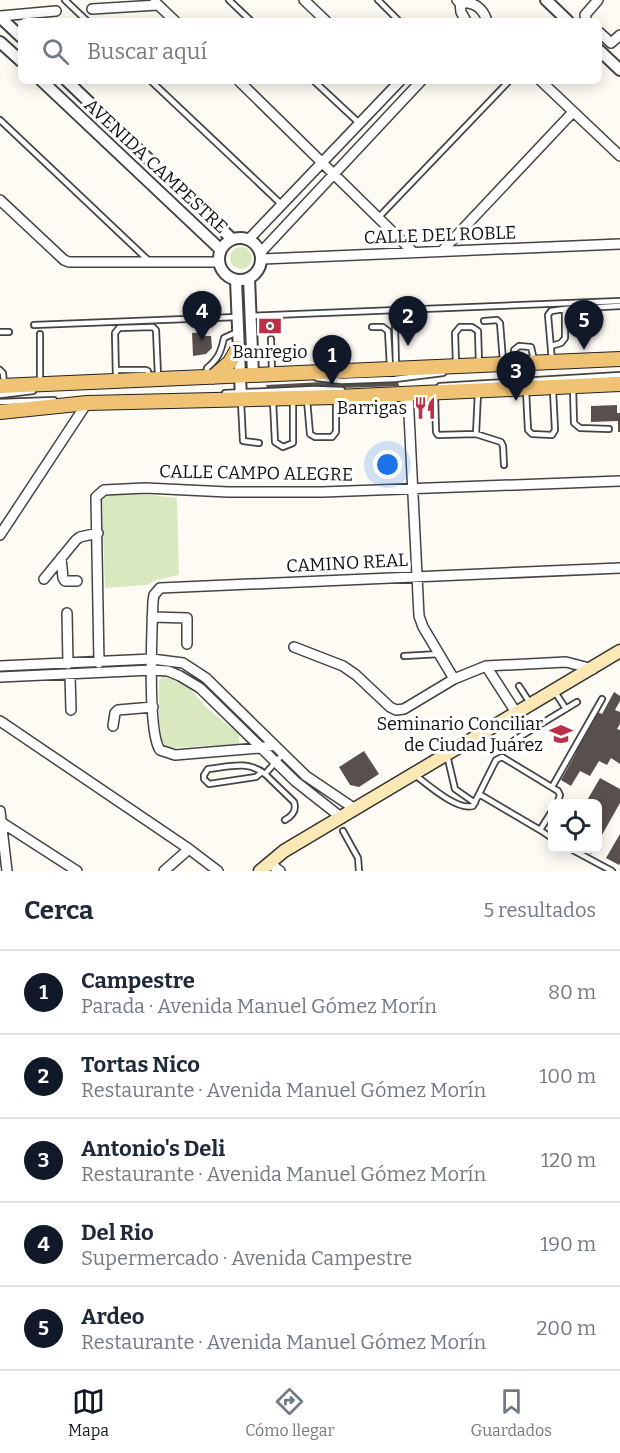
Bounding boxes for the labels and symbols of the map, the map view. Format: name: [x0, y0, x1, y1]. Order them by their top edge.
street label: AVENIDA CAMPESTRE: [80, 94, 232, 238]
street label: CALLE DEL ROBLE: [363, 221, 517, 249]
pin: 4: [182, 292, 222, 341]
pin: 2: [388, 296, 428, 346]
pin: 5: [564, 300, 604, 350]
bank icon: Banregio: [257, 313, 283, 339]
pin: 1: [312, 336, 352, 385]
place label: Banregio: [232, 341, 308, 363]
pin: 3: [496, 352, 536, 401]
restaurant icon: Barrigas: [412, 395, 438, 421]
place label: Barrigas: [337, 397, 407, 419]
your location: [373, 450, 402, 479]
street label: CALLE CAMPO ALEGRE: [159, 460, 353, 486]
street label: CAMINO REAL: [286, 549, 408, 577]
place label: Seminario Conciliar de Ciudad Juárez: [376, 713, 543, 756]
school or university icon: Seminario Conciliar de Ciudad Juárez: [548, 721, 574, 747]

